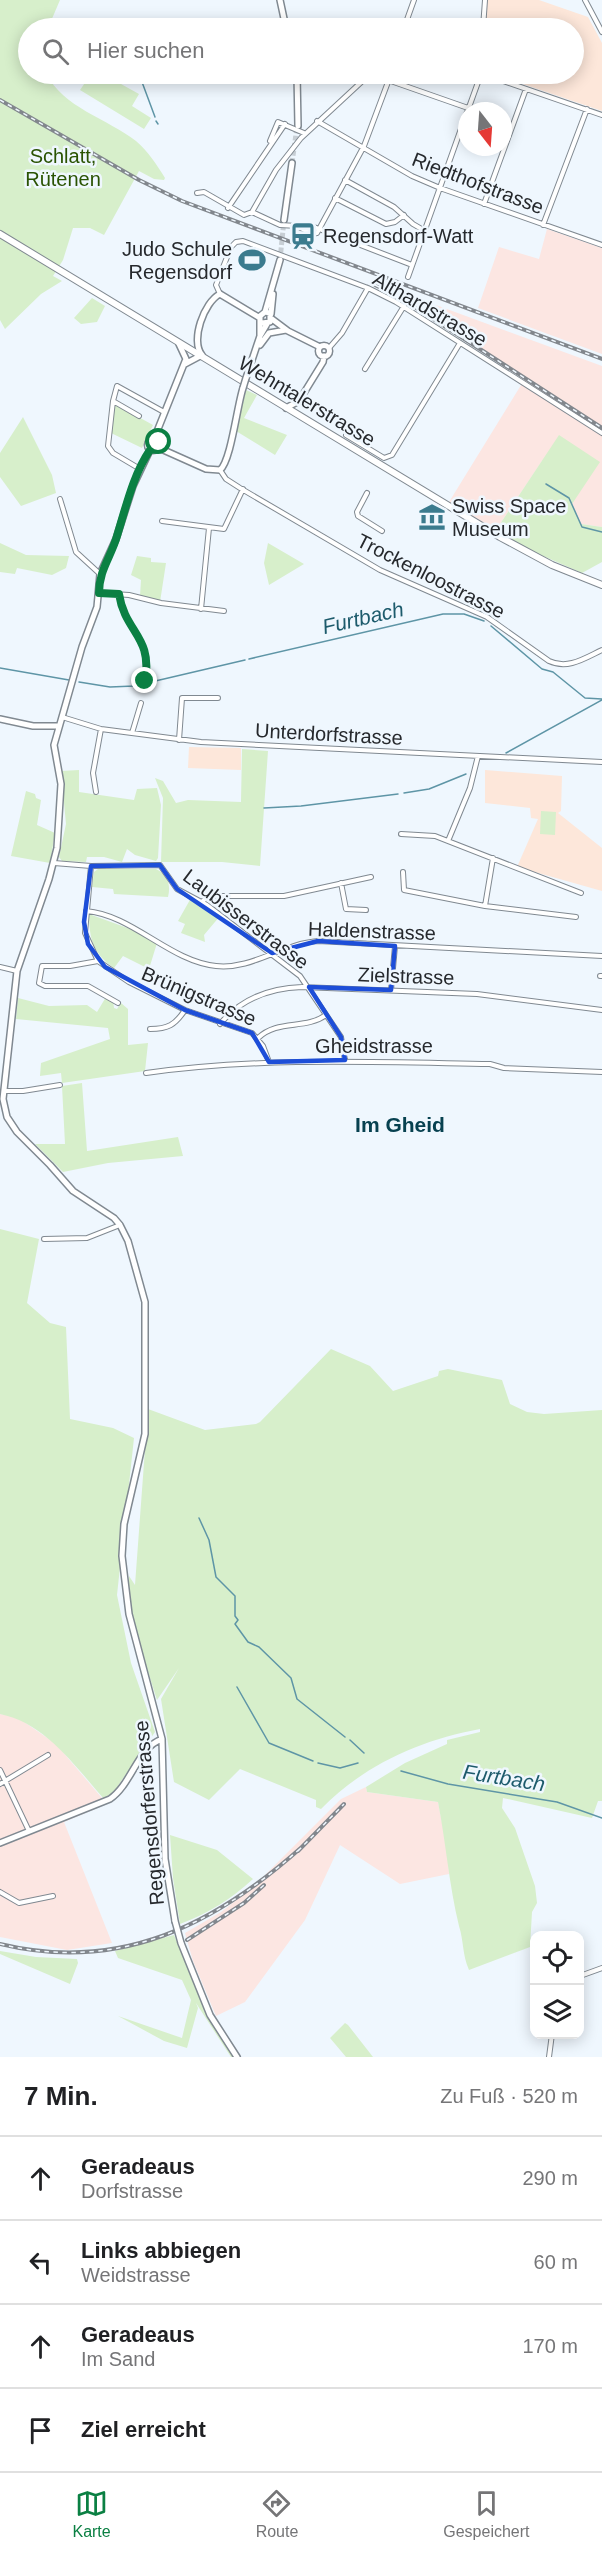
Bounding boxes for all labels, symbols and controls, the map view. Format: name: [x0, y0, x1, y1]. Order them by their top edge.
search box: [18, 18, 584, 84]
icon: search: [39, 35, 72, 68]
text: Hier suchen: [87, 38, 204, 63]
north arrow: [458, 102, 512, 156]
park label: Schlatt, Rütenen: [25, 145, 101, 190]
street label: Riedthofstrasse: [409, 148, 547, 218]
station icon: Regensdorf-Watt: [288, 221, 318, 251]
place label: Regensdorf-Watt: [323, 225, 474, 247]
place label: Judo Schule Regensdorf: [122, 238, 232, 283]
sports icon: Judo Schule Regensdorf: [237, 245, 267, 275]
street label: Althardstrasse: [369, 268, 491, 350]
street label: Wehntalerstrasse: [235, 352, 379, 450]
route start: [145, 428, 171, 454]
place label: Swiss Space Museum: [452, 495, 567, 540]
museum icon: Swiss Space Museum: [417, 502, 447, 532]
street label: Trockenloostrasse: [354, 529, 508, 623]
water label: Furtbach: [320, 597, 406, 638]
route end: [131, 667, 157, 693]
street label: Unterdorfstrasse: [255, 719, 403, 749]
street label: Laubisserstrasse: [179, 865, 313, 973]
street label: Haldenstrasse: [308, 918, 436, 944]
street label: Brünigstrasse: [138, 962, 260, 1030]
street label: Zielstrasse: [357, 963, 455, 989]
street label: Gheidstrasse: [315, 1035, 433, 1057]
district label: Im Gheid: [355, 1113, 445, 1136]
street label: Regensdorferstrasse: [130, 1720, 168, 1906]
water label: Furtbach: [461, 1760, 547, 1795]
map controls: [530, 1931, 584, 2039]
button: locate: [530, 1931, 584, 1985]
button: layers: [530, 1985, 584, 2039]
text: 7 Min.: [24, 2081, 98, 2111]
text: Zu Fuß · 520 m: [440, 2085, 578, 2107]
text: Geradeaus: [81, 2154, 195, 2179]
icon: ahead: [24, 2162, 57, 2195]
text: 290 m: [522, 2167, 578, 2189]
text: Dorfstrasse: [81, 2180, 183, 2202]
text: Links abbiegen: [81, 2238, 241, 2263]
icon: left: [24, 2246, 57, 2279]
text: 60 m: [534, 2251, 578, 2273]
text: Weidstrasse: [81, 2264, 191, 2286]
text: Geradeaus: [81, 2322, 195, 2347]
icon: ahead: [24, 2330, 57, 2363]
text: 170 m: [522, 2335, 578, 2357]
text: Im Sand: [81, 2348, 155, 2370]
icon: arrive: [24, 2414, 57, 2447]
text: Ziel erreicht: [81, 2417, 206, 2442]
tab: Karte: [72, 2487, 111, 2541]
tab: Route: [256, 2487, 298, 2541]
tab: Gespeichert: [443, 2487, 530, 2541]

